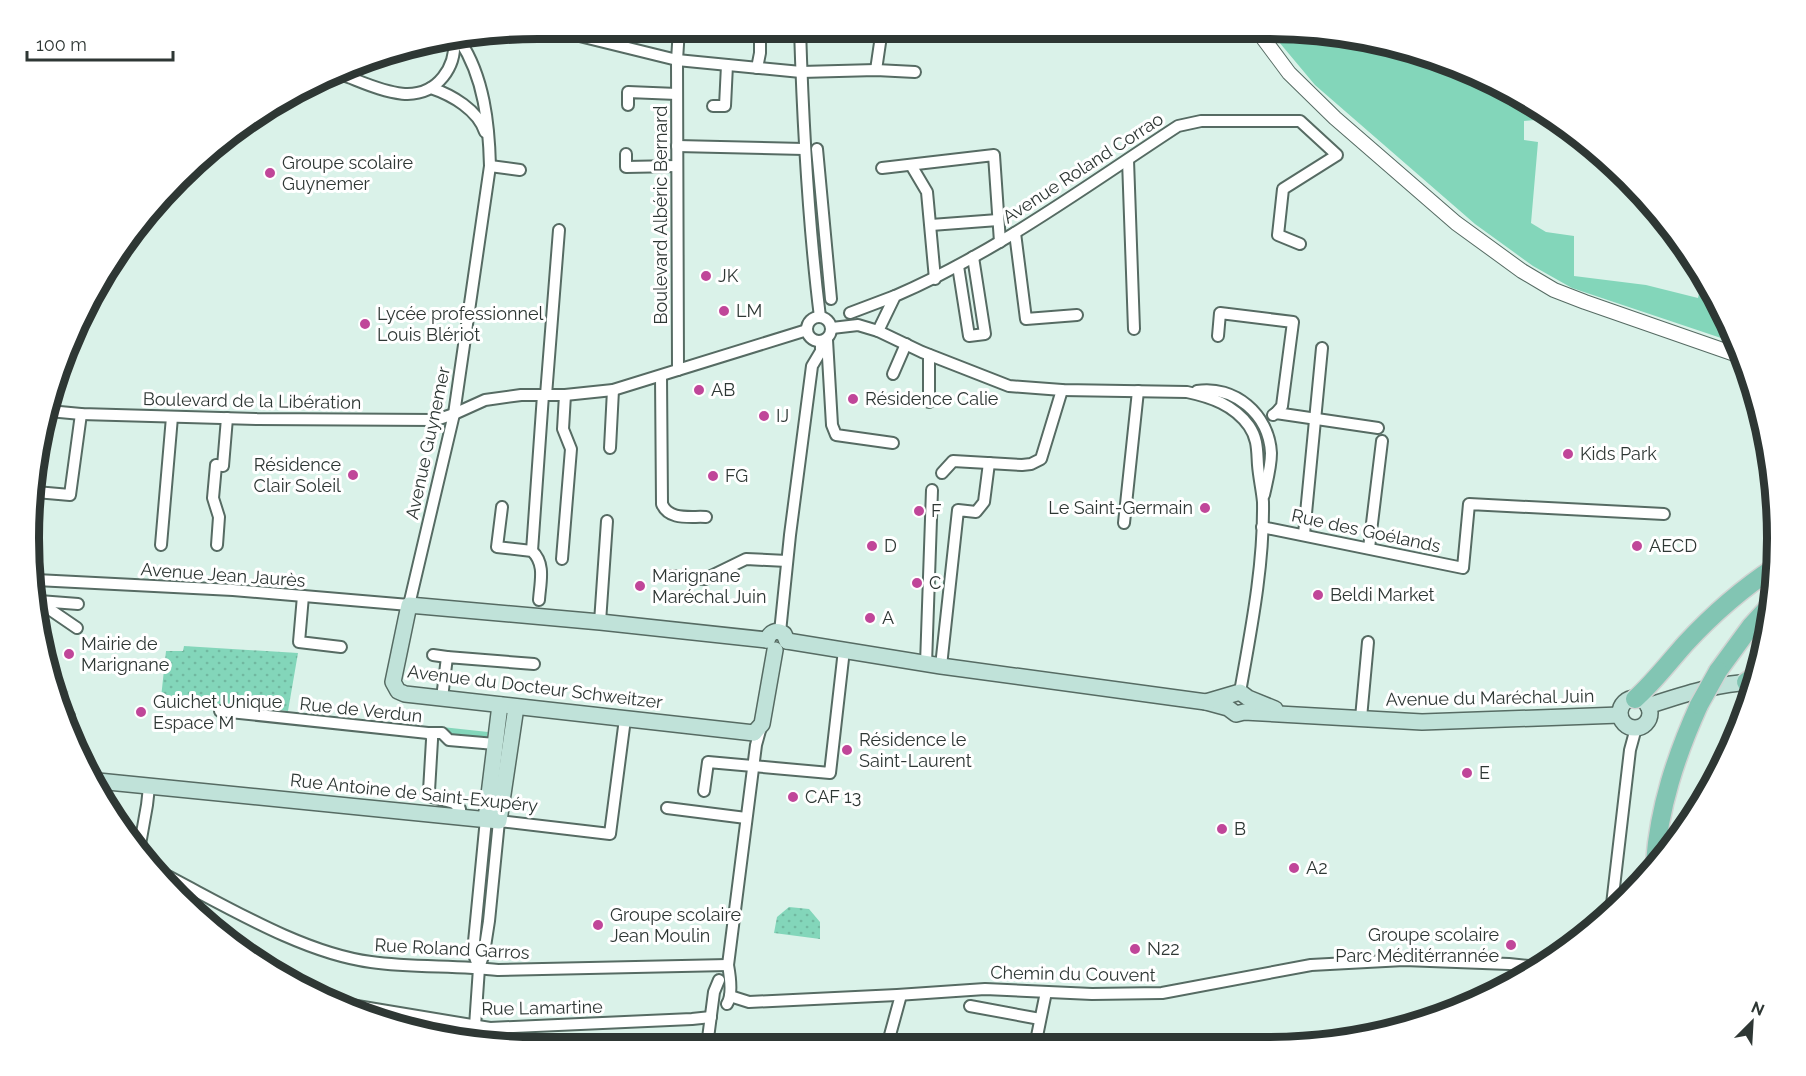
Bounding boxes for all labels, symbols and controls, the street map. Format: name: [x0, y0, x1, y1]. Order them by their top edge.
scale bar: [27, 24, 172, 62]
text: 100 m: [36, 34, 87, 55]
street label: Boulevard Albéric Bernard: [650, 106, 671, 324]
street label: Avenue Roland Corrao: [999, 108, 1167, 227]
place label: Groupe scolaire Guynemer: [282, 152, 413, 194]
marker: Groupe scolaire Guynemer: [263, 166, 277, 180]
place label: JK: [718, 265, 739, 286]
marker: JK: [699, 269, 713, 283]
place label: LM: [736, 300, 762, 321]
place label: Lycée professionnel Louis Blériot: [377, 303, 543, 345]
marker: LM: [717, 304, 731, 318]
marker: Lycée professionnel Louis Blériot: [358, 317, 372, 331]
street label: Avenue Guynemer: [401, 364, 454, 521]
place label: AB: [711, 379, 735, 400]
marker: AB: [692, 383, 706, 397]
street label: Boulevard de la Libération: [143, 388, 361, 413]
place label: Résidence Calie: [865, 388, 999, 409]
marker: Résidence Calie: [846, 392, 860, 406]
place label: IJ: [776, 405, 789, 426]
marker: IJ: [757, 409, 771, 423]
place label: Kids Park: [1580, 443, 1657, 464]
marker: Kids Park: [1561, 447, 1575, 461]
place label: Résidence Clair Soleil: [254, 454, 341, 496]
place label: FG: [725, 465, 748, 486]
marker: Résidence Clair Soleil: [346, 468, 360, 482]
marker: FG: [706, 469, 720, 483]
place label: Le Saint-Germain: [1048, 497, 1193, 518]
place label: F: [931, 500, 942, 521]
marker: Le Saint-Germain: [1198, 501, 1212, 515]
marker: F: [912, 504, 926, 518]
street label: Rue des Goélands: [1290, 504, 1443, 557]
place label: D: [884, 535, 897, 556]
place label: AECD: [1649, 535, 1697, 556]
marker: D: [865, 539, 879, 553]
marker: AECD: [1630, 539, 1644, 553]
street label: Avenue Jean Jaurès: [140, 558, 306, 591]
place label: Marignane Maréchal Juin: [652, 565, 766, 607]
place label: C: [929, 572, 941, 593]
marker: C: [910, 576, 924, 590]
marker: Marignane Maréchal Juin: [633, 579, 647, 593]
place label: Beldi Market: [1330, 584, 1435, 605]
marker: Beldi Market: [1311, 588, 1325, 602]
place label: A: [882, 607, 894, 628]
marker: A: [863, 611, 877, 625]
place label: Mairie de Marignane: [81, 633, 170, 675]
marker: Mairie de Marignane: [62, 647, 76, 661]
street label: Avenue du Docteur Schweitzer: [406, 660, 664, 713]
street label: Avenue du Maréchal Juin: [1385, 685, 1594, 710]
place label: Guichet Unique Espace M: [153, 691, 283, 733]
street label: Rue de Verdun: [299, 693, 423, 726]
marker: Guichet Unique Espace M: [134, 705, 148, 719]
place label: Résidence le Saint-Laurent: [859, 729, 972, 771]
marker: Résidence le Saint-Laurent: [840, 743, 854, 757]
place label: E: [1479, 762, 1490, 783]
marker: E: [1460, 766, 1474, 780]
street label: Rue Antoine de Saint-Exupéry: [289, 769, 539, 816]
place label: CAF 13: [805, 786, 861, 807]
marker: CAF 13: [786, 790, 800, 804]
place label: B: [1234, 818, 1246, 839]
marker: B: [1215, 822, 1229, 836]
place label: A2: [1306, 857, 1328, 878]
marker: A2: [1287, 861, 1301, 875]
place label: Groupe scolaire Jean Moulin: [610, 904, 741, 946]
marker: Groupe scolaire Jean Moulin: [591, 918, 605, 932]
place label: Groupe scolaire Parc Méditérrannée: [1335, 924, 1499, 966]
street label: Rue Roland Garros: [374, 934, 530, 963]
place label: N22: [1147, 938, 1180, 959]
marker: Groupe scolaire Parc Méditérrannée: [1504, 938, 1518, 952]
marker: N22: [1128, 942, 1142, 956]
street label: Chemin du Couvent: [990, 962, 1156, 985]
north arrow: [1722, 992, 1782, 1052]
street label: Rue Lamartine: [481, 996, 603, 1019]
text: N: [1748, 998, 1767, 1020]

